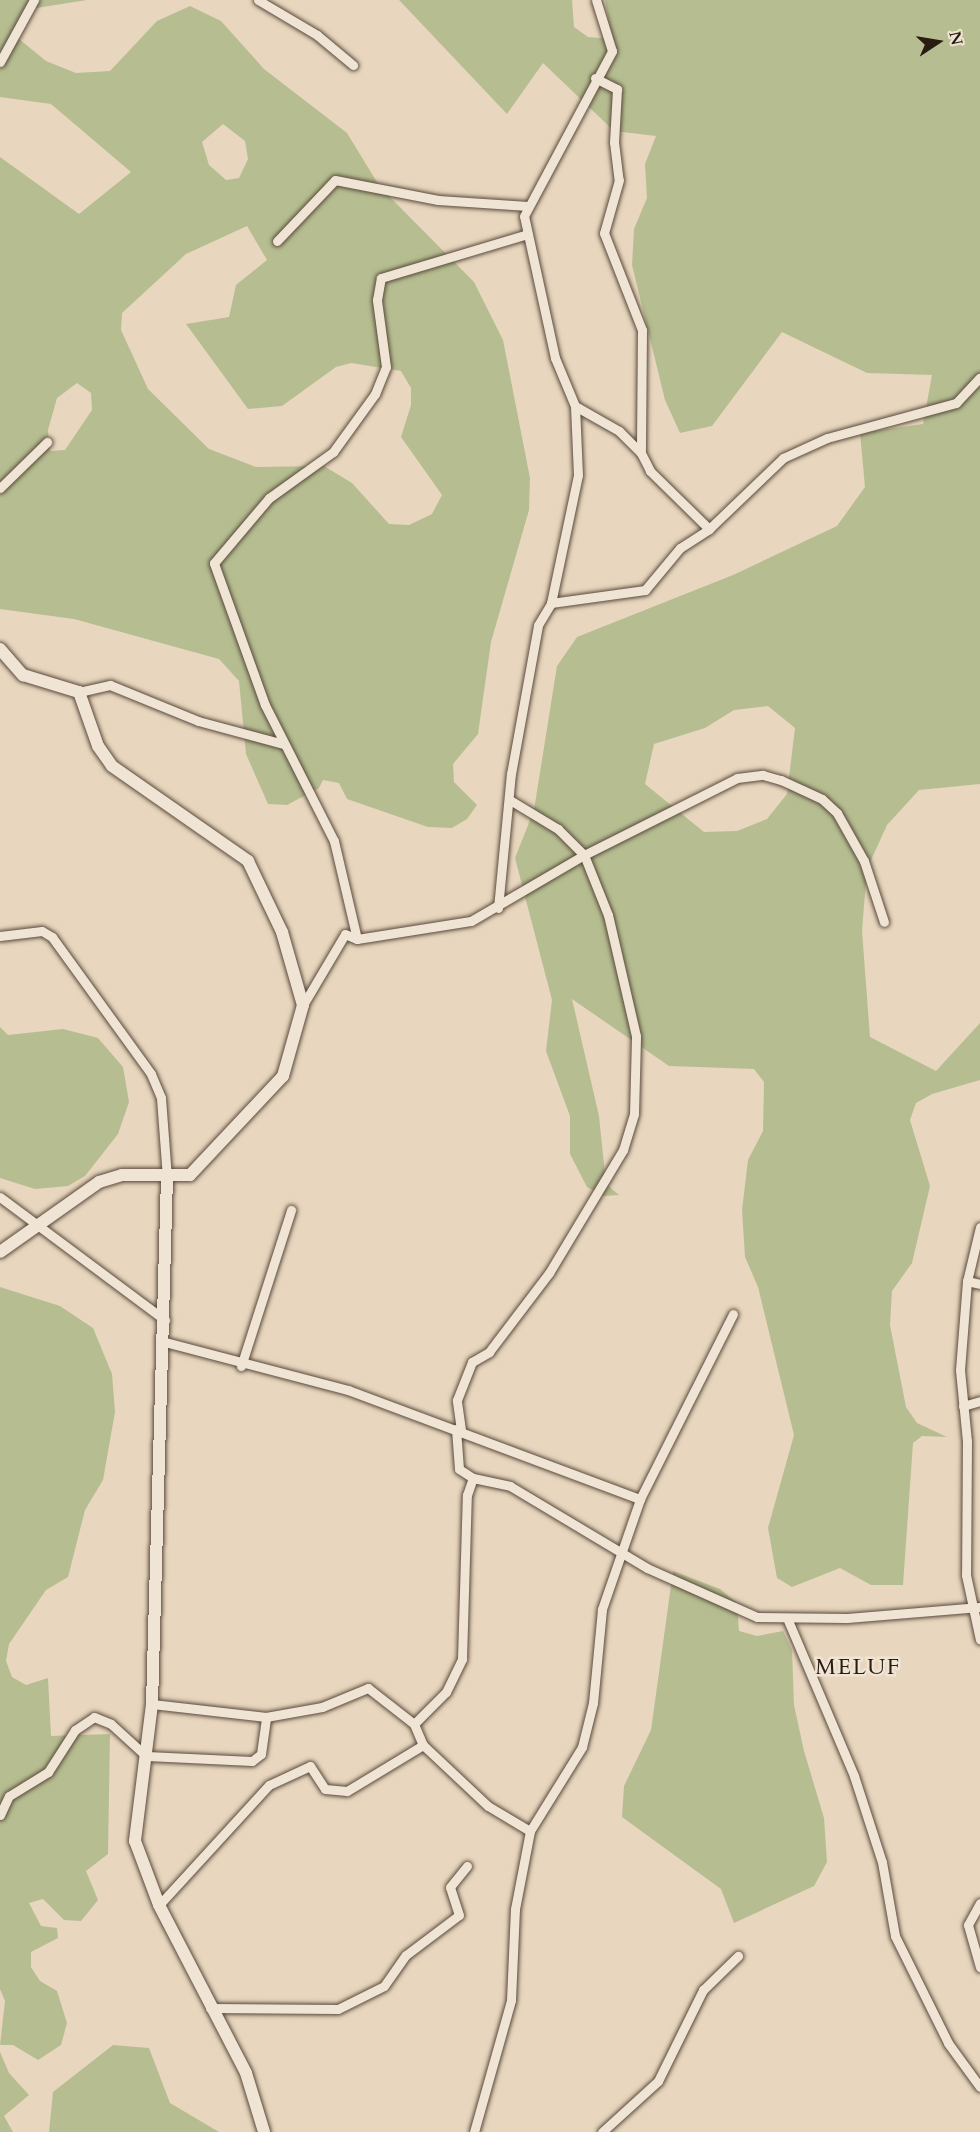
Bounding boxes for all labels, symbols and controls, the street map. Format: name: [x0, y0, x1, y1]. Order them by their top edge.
north arrow: [908, 12, 968, 72]
text: N: [943, 29, 968, 47]
district label: MELUF: [815, 1655, 901, 1681]

